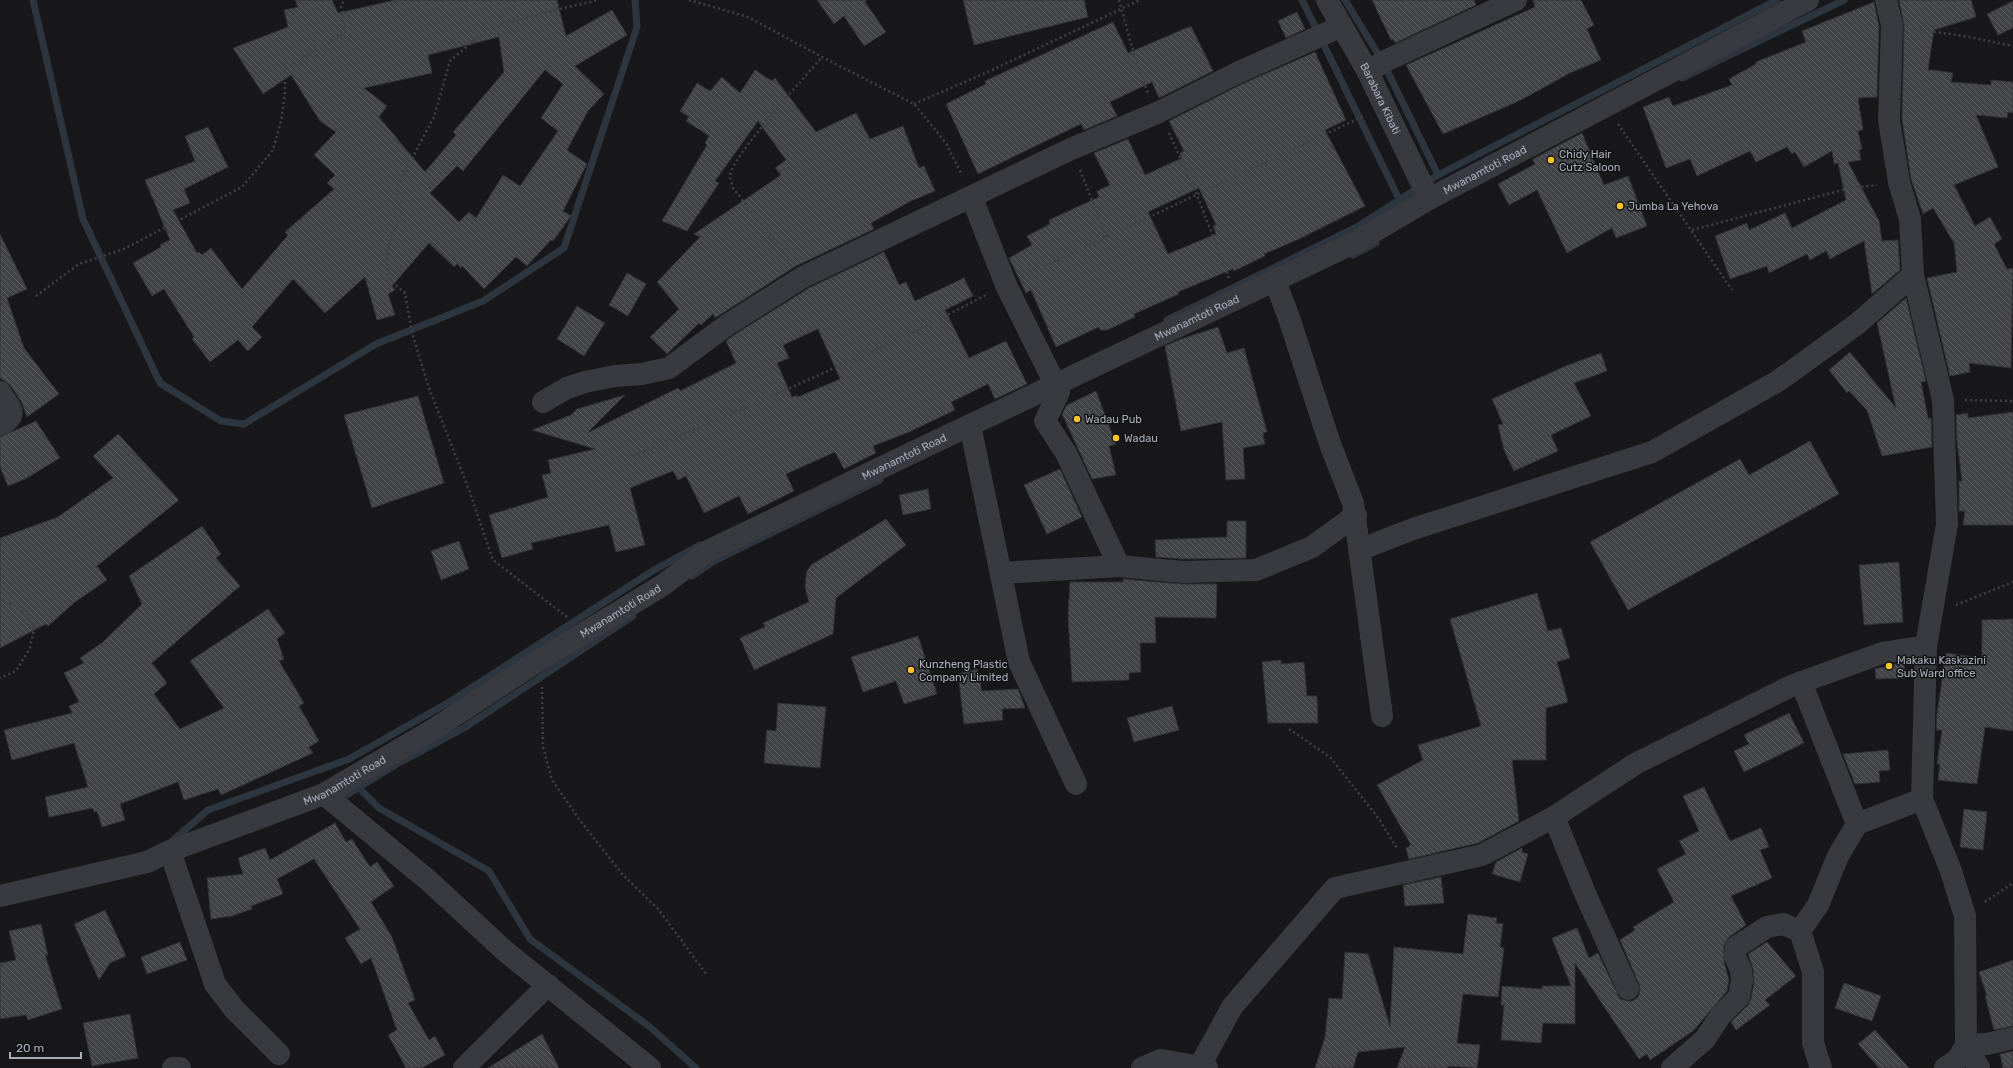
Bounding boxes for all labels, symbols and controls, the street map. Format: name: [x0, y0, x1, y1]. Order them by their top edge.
street label: Barabara Kibati: [1357, 60, 1403, 136]
street label: Mwanamtoti Road: [1441, 142, 1529, 197]
place label: Chidy Hair Cutz Saloon: [1559, 148, 1620, 174]
marker: Chidy Hair Cutz Saloon: [1546, 155, 1556, 165]
place label: Jumba La Yehova: [1628, 200, 1718, 213]
marker: Jumba La Yehova: [1615, 201, 1625, 211]
street label: Mwanamtoti Road: [1152, 292, 1241, 343]
place label: Wadau Pub: [1085, 413, 1142, 426]
marker: Wadau Pub: [1072, 414, 1082, 424]
street label: Mwanamtoti Road: [860, 431, 949, 482]
place label: Wadau: [1124, 432, 1158, 445]
marker: Wadau: [1111, 433, 1121, 443]
street label: Mwanamtoti Road: [578, 581, 663, 640]
place label: Makaku Kaskazini Sub Ward office: [1897, 654, 1986, 680]
place label: Kunzheng Plastic Company Limited: [919, 658, 1008, 684]
marker: Makaku Kaskazini Sub Ward office: [1884, 661, 1894, 671]
marker: Kunzheng Plastic Company Limited: [906, 665, 916, 675]
street label: Mwanamtoti Road: [301, 753, 388, 808]
scale bar: [10, 1034, 81, 1060]
text: 20 m: [16, 1041, 44, 1055]

